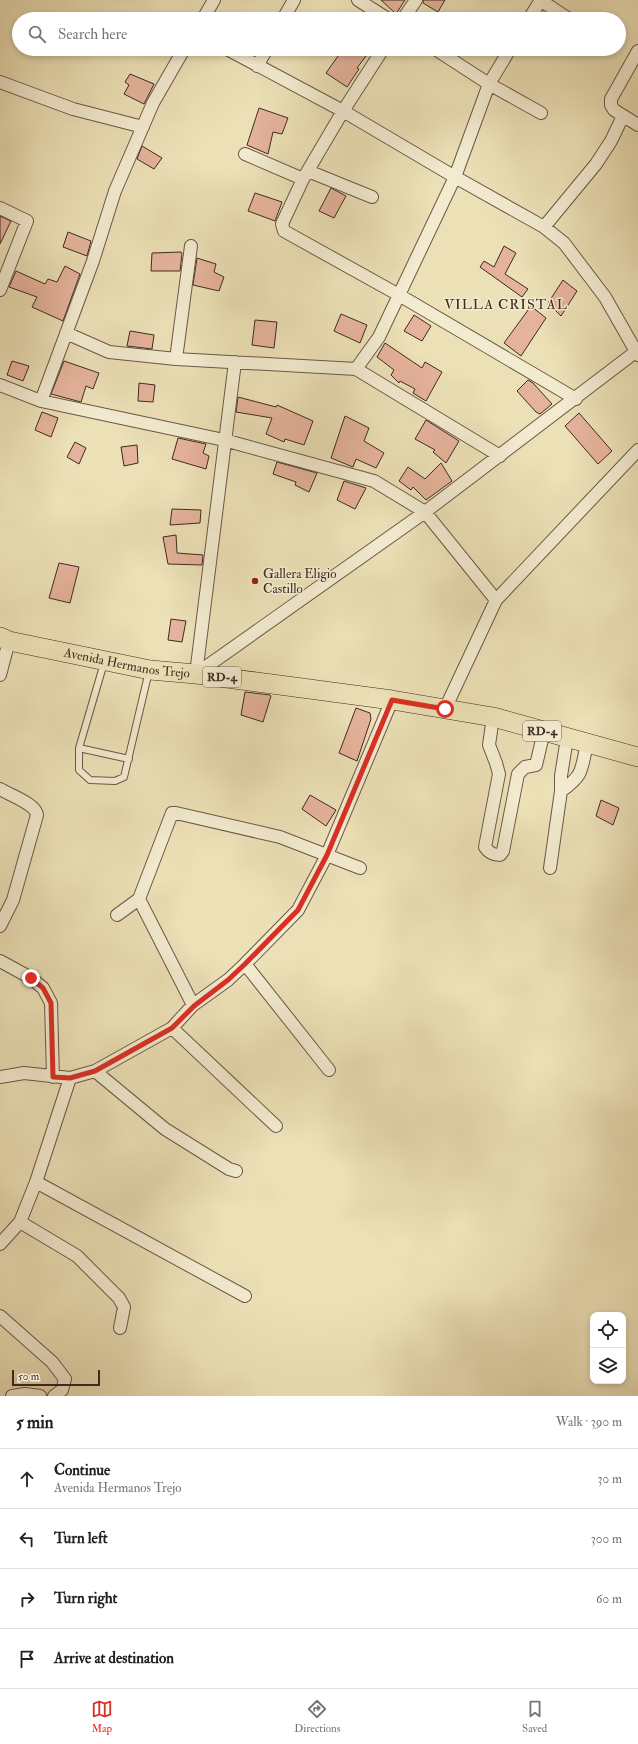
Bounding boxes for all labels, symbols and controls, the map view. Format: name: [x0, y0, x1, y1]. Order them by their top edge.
search box: [12, 12, 626, 56]
icon: search: [26, 23, 48, 45]
text: Search here: [58, 25, 127, 44]
district label: VILLA CRISTAL: [444, 296, 568, 313]
place label: Gallera Eligio Castillo: [263, 566, 336, 597]
marker: Gallera Eligio Castillo: [250, 576, 260, 586]
street label: Avenida Hermanos Trejo: [62, 644, 191, 681]
road number: RD-4: [203, 667, 241, 687]
route start: [436, 700, 454, 718]
road number: RD-4: [523, 721, 561, 741]
route end: [22, 969, 40, 987]
map controls: [590, 1312, 626, 1384]
button: locate: [590, 1312, 626, 1348]
button: layers: [590, 1348, 626, 1384]
scale bar: [12, 1368, 100, 1387]
text: 50 m: [18, 1370, 39, 1383]
text: 5 min: [16, 1412, 54, 1433]
text: Walk · 390 m: [556, 1414, 622, 1430]
text: Continue: [54, 1461, 110, 1480]
icon: ahead: [16, 1468, 38, 1490]
text: 30 m: [598, 1471, 622, 1487]
text: Avenida Hermanos Trejo: [54, 1480, 182, 1496]
icon: left: [16, 1528, 38, 1550]
text: Turn left: [54, 1529, 108, 1548]
text: 300 m: [591, 1531, 622, 1547]
icon: right: [16, 1588, 38, 1610]
text: Turn right: [54, 1589, 117, 1608]
text: 60 m: [596, 1591, 622, 1607]
icon: arrive: [16, 1648, 38, 1670]
text: Arrive at destination: [54, 1649, 174, 1668]
tab: Map: [91, 1698, 113, 1735]
tab: Directions: [294, 1698, 341, 1735]
tab: Saved: [522, 1698, 547, 1735]

